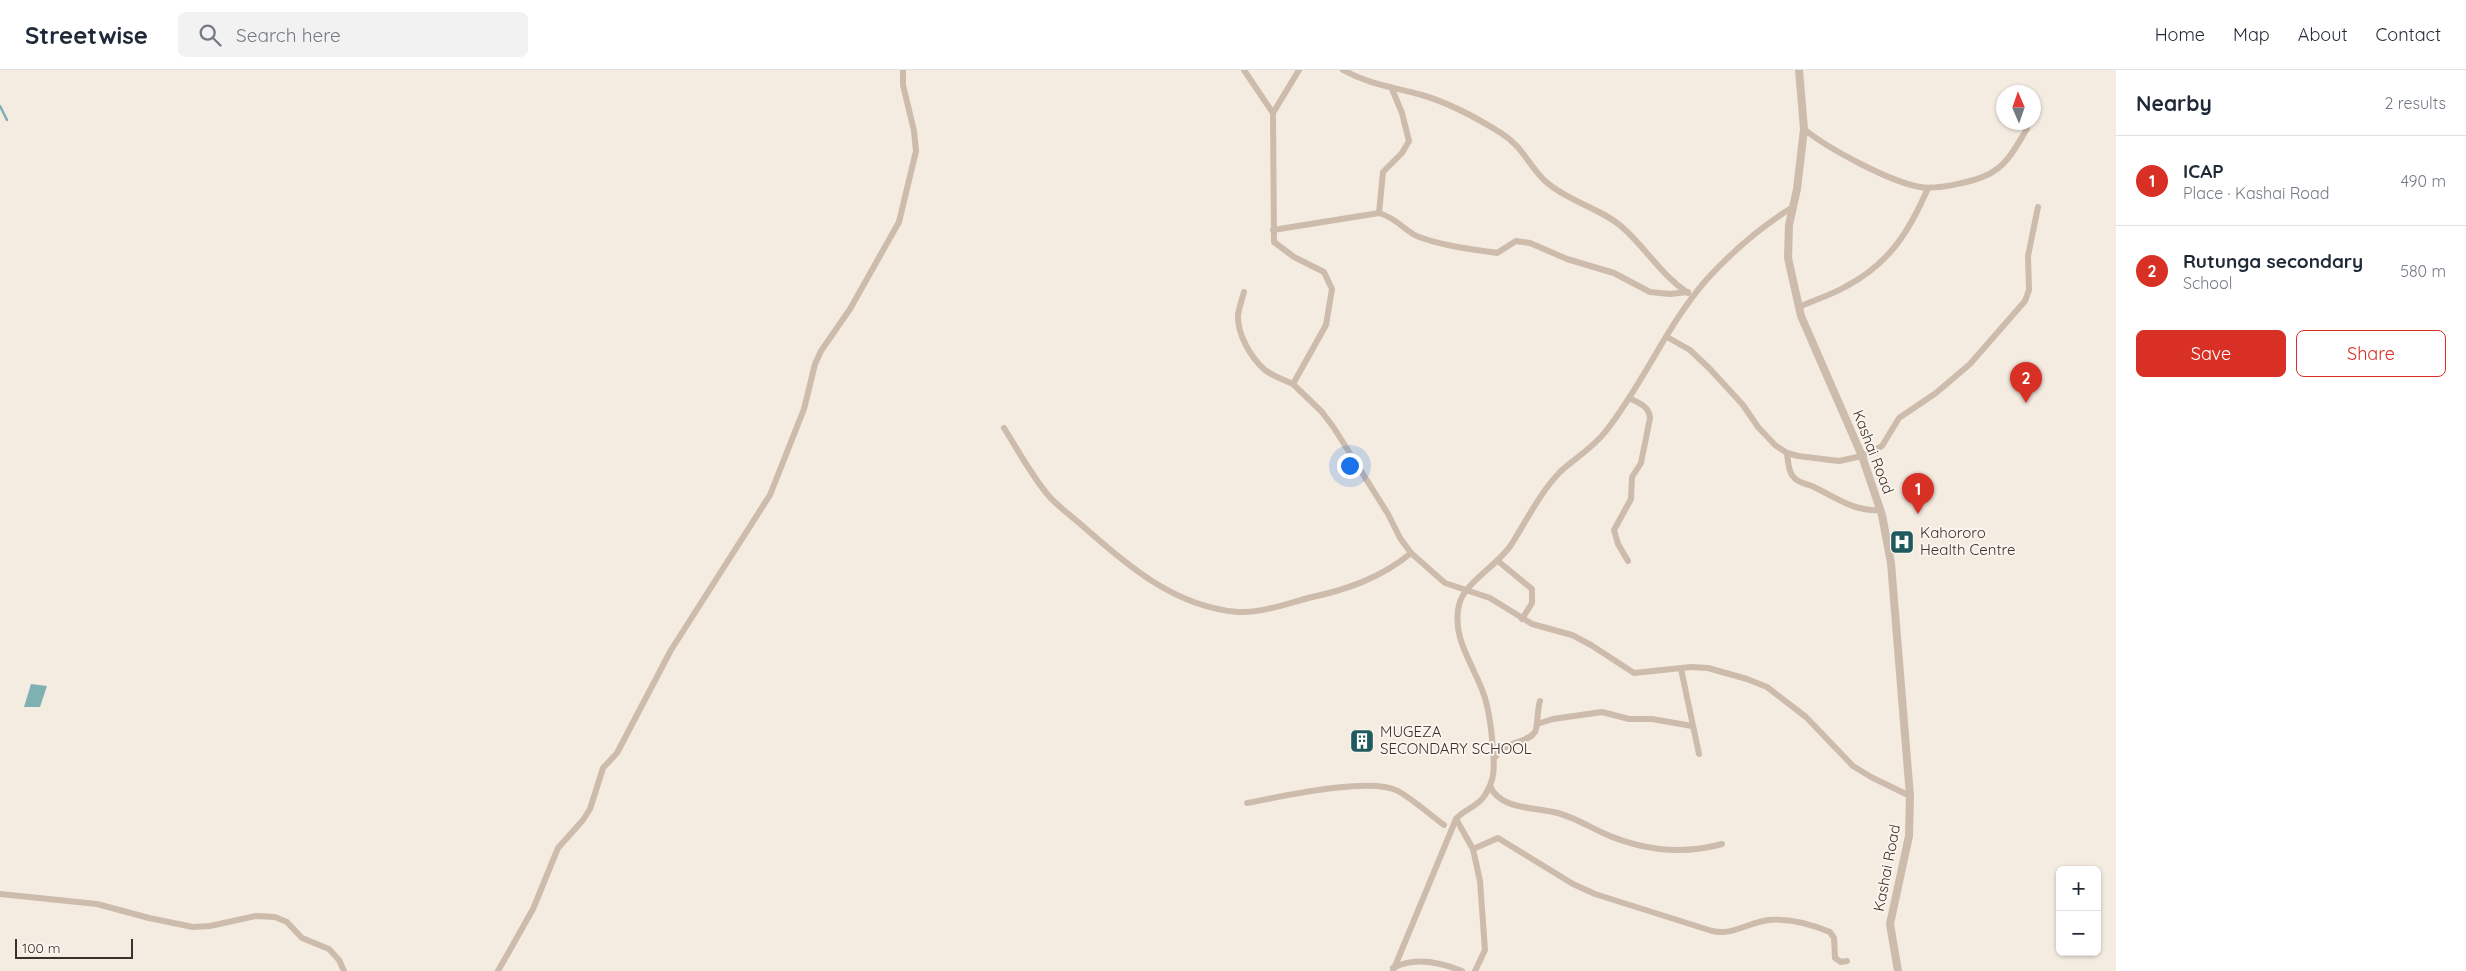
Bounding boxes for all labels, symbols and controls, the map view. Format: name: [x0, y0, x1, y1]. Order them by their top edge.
search box: [178, 12, 528, 57]
text: Streetwise: [25, 20, 148, 50]
icon: search: [196, 21, 224, 49]
text: Search here: [236, 23, 341, 47]
text: Home: [2155, 23, 2205, 46]
text: Map: [2233, 23, 2270, 46]
text: About: [2298, 23, 2348, 46]
text: Contact: [2376, 23, 2441, 46]
north arrow: [1996, 85, 2041, 130]
text: Nearby: [2136, 90, 2212, 116]
text: 2 results: [2384, 93, 2446, 113]
text: ICAP: [2183, 159, 2224, 183]
text: 1: [2149, 171, 2155, 191]
text: 490 m: [2400, 171, 2446, 191]
text: Place · Kashai Road: [2183, 183, 2329, 203]
text: Rutunga secondary: [2183, 249, 2363, 273]
text: 2: [2147, 261, 2157, 281]
text: 580 m: [2400, 261, 2446, 281]
text: School: [2183, 273, 2232, 293]
button: Save: [2136, 330, 2286, 377]
button: Share: [2296, 330, 2446, 377]
pin: 2: [2010, 362, 2042, 403]
street label: Kashai Road: [1849, 407, 1898, 496]
your location: [1337, 453, 1363, 479]
pin: 1: [1902, 473, 1934, 514]
place label: Kahororo Health Centre: [1920, 523, 2015, 559]
hospital icon: Kahororo Health Centre: [1889, 529, 1915, 555]
place label: MUGEZA SECONDARY SCHOOL: [1380, 722, 1532, 758]
building icon: MUGEZA SECONDARY SCHOOL: [1349, 728, 1375, 754]
street label: Kashai Road: [1869, 823, 1904, 913]
map controls: [2056, 866, 2101, 956]
button: +: [2056, 866, 2101, 911]
button: −: [2056, 911, 2101, 956]
scale bar: [15, 936, 132, 959]
text: 100 m: [22, 939, 60, 957]

